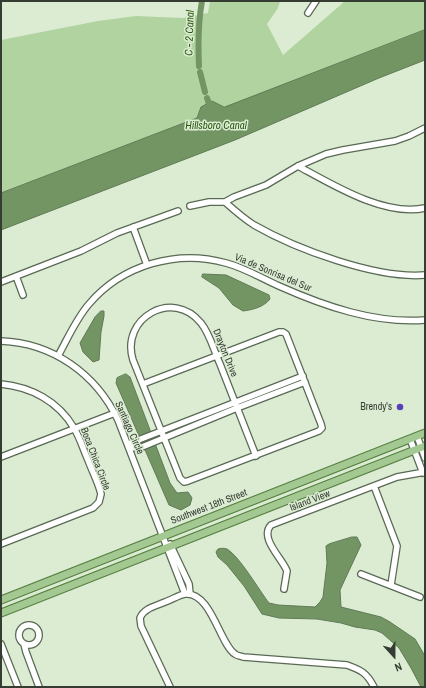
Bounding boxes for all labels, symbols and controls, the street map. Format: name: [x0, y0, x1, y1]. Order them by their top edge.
water label: C - 2 Canal: [183, 10, 197, 56]
water label: Hillsboro Canal: [185, 119, 247, 133]
street label: Via de Sonrisa del Sur: [233, 251, 313, 295]
street label: Drayton Drive: [210, 327, 240, 379]
street label: Santiago Circle: [112, 400, 146, 456]
place label: Brendy's: [360, 401, 392, 413]
marker: Brendy's: [395, 402, 405, 412]
street label: Boca Chica Circle: [78, 426, 112, 492]
street label: Southwest 18th Street: [169, 487, 249, 527]
street label: Island View: [288, 488, 332, 514]
north arrow: [374, 636, 414, 676]
text: N: [393, 659, 404, 675]

